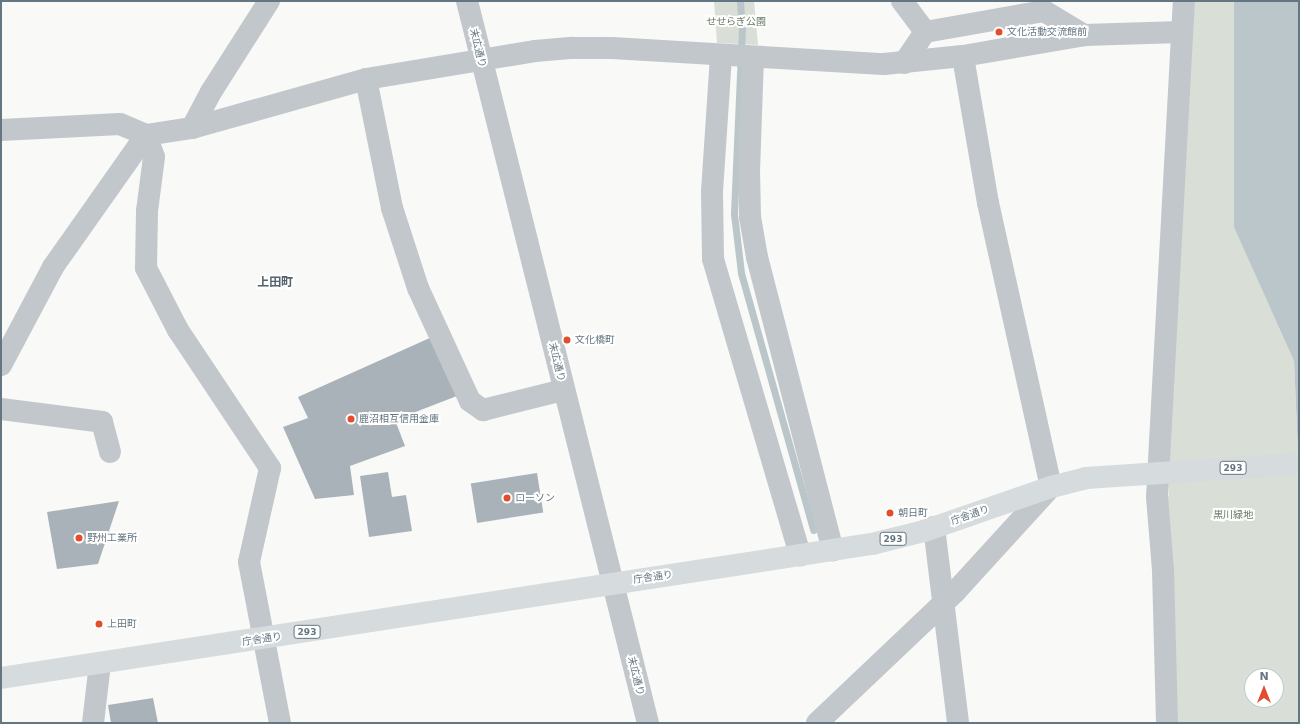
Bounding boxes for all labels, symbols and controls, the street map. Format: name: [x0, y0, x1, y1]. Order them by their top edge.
park label: せせらぎ公園: [706, 16, 766, 28]
place label: 文化活動交流館前: [1007, 26, 1087, 38]
street label: 末広通り: [467, 27, 489, 69]
marker: 文化活動交流館前: [994, 27, 1004, 37]
district label: 上田町: [257, 276, 293, 290]
place label: 文化橋町: [575, 334, 615, 346]
marker: 文化橋町: [562, 335, 572, 345]
street label: 末広通り: [546, 341, 568, 383]
place label: 鹿沼相互信用金庫: [359, 413, 439, 425]
marker: 鹿沼相互信用金庫: [346, 414, 356, 424]
road number: 293: [1219, 461, 1247, 475]
place label: ローソン: [515, 492, 555, 504]
marker: ローソン: [502, 493, 512, 503]
street label: 庁舎通り: [949, 503, 991, 527]
place label: 朝日町: [898, 507, 928, 519]
marker: 朝日町: [885, 508, 895, 518]
park label: 黒川緑地: [1213, 509, 1253, 521]
place label: 野州工業所: [87, 532, 137, 544]
road number: 293: [879, 532, 907, 546]
marker: 野州工業所: [74, 533, 84, 543]
street label: 庁舎通り: [632, 568, 674, 586]
place label: 上田町: [107, 618, 137, 630]
marker: 上田町: [94, 619, 104, 629]
road number: 293: [293, 625, 321, 639]
street label: 庁舎通り: [241, 630, 283, 648]
street label: 末広通り: [625, 655, 647, 697]
north arrow: [1244, 668, 1284, 708]
text: N: [1259, 670, 1269, 683]

